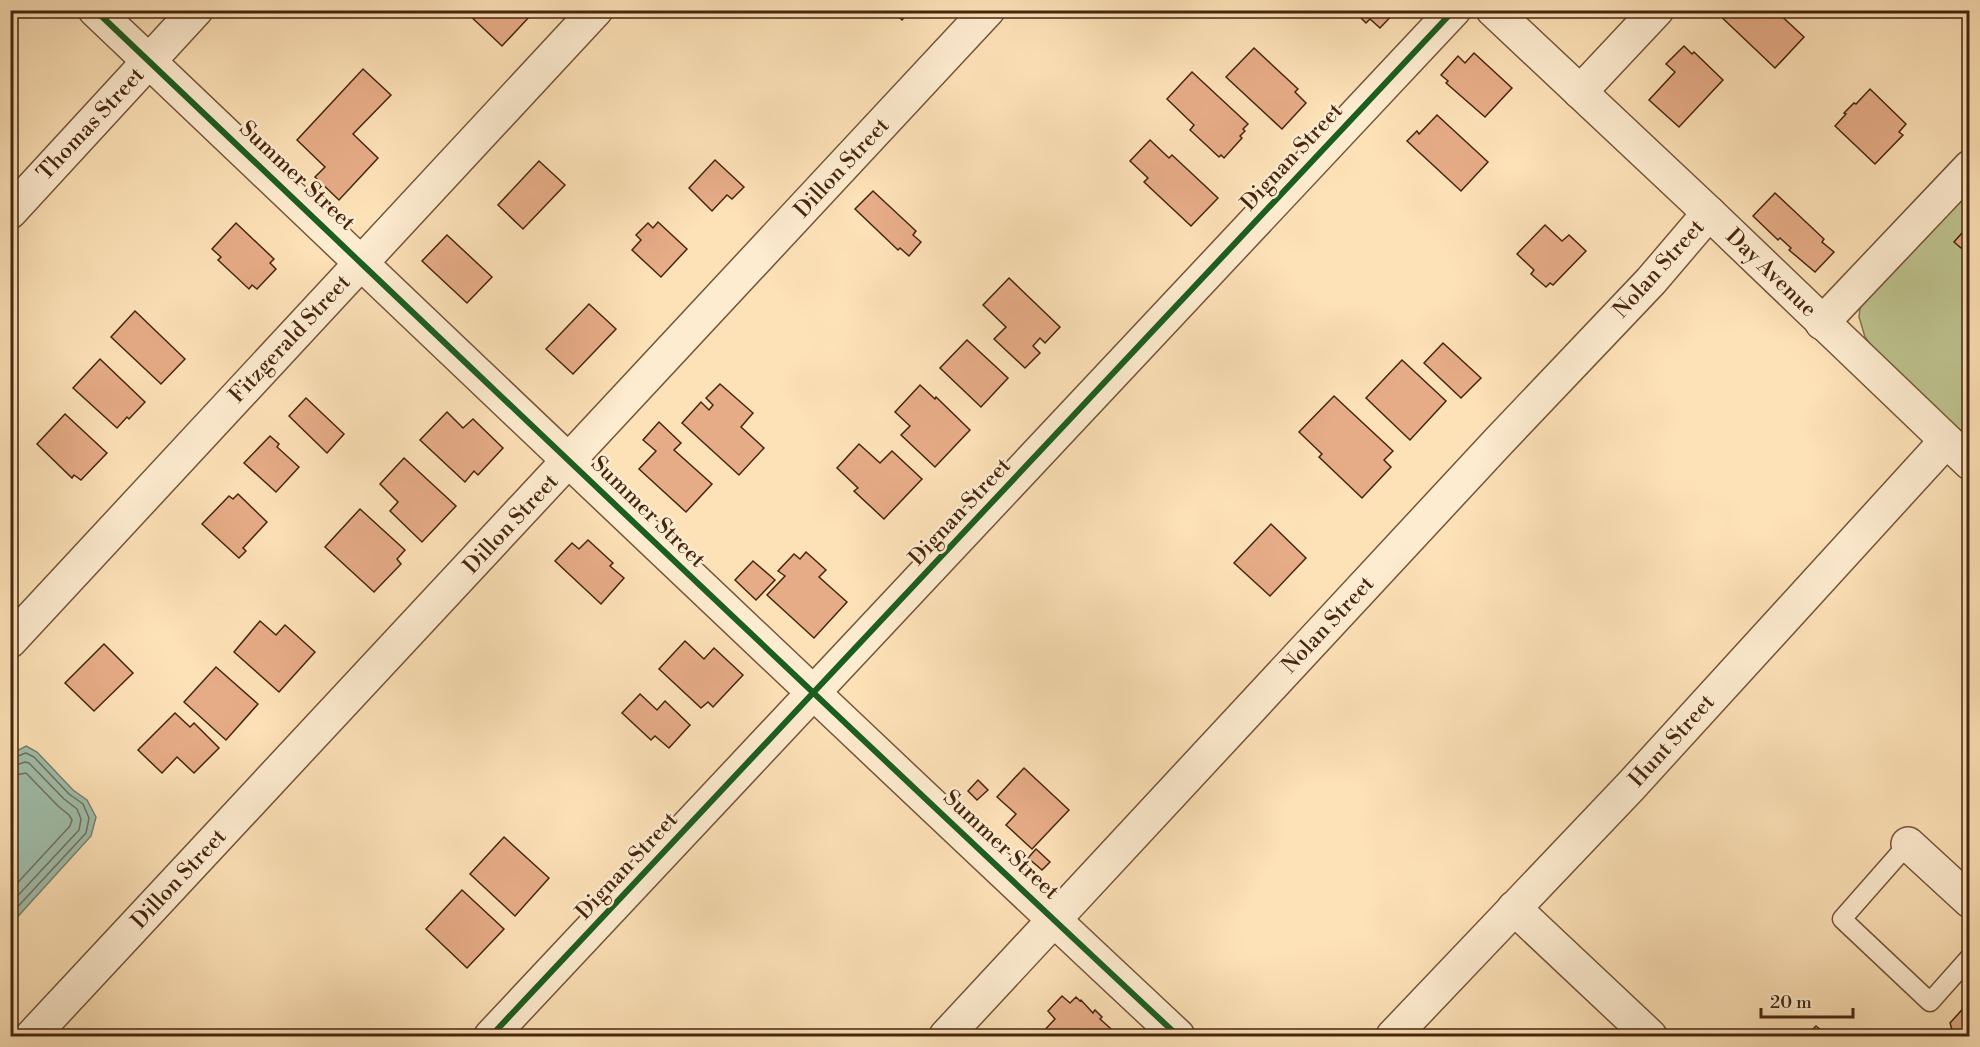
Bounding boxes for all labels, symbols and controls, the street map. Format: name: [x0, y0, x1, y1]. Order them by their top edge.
street label: Thomas Street: [32, 62, 150, 186]
street label: Dignan Street: [1235, 97, 1349, 216]
street label: Dillon Street: [789, 112, 895, 224]
street label: Summer Street: [233, 115, 361, 237]
street label: Nolan Street: [1608, 214, 1710, 324]
street label: Day Avenue: [1720, 223, 1822, 323]
street label: Fitzgerald Street: [224, 269, 356, 409]
street label: Summer Street: [585, 451, 711, 573]
street label: Dignan Street: [903, 452, 1017, 571]
street label: Dillon Street: [458, 468, 564, 580]
street label: Nolan Street: [1276, 570, 1380, 679]
street label: Hunt Street: [1623, 689, 1721, 793]
street label: Summer Street: [937, 784, 1065, 906]
street label: Dignan Street: [570, 806, 684, 925]
street label: Dillon Street: [126, 823, 232, 935]
scale bar: [1761, 981, 1852, 1019]
text: 20 m: [1770, 991, 1812, 1014]

